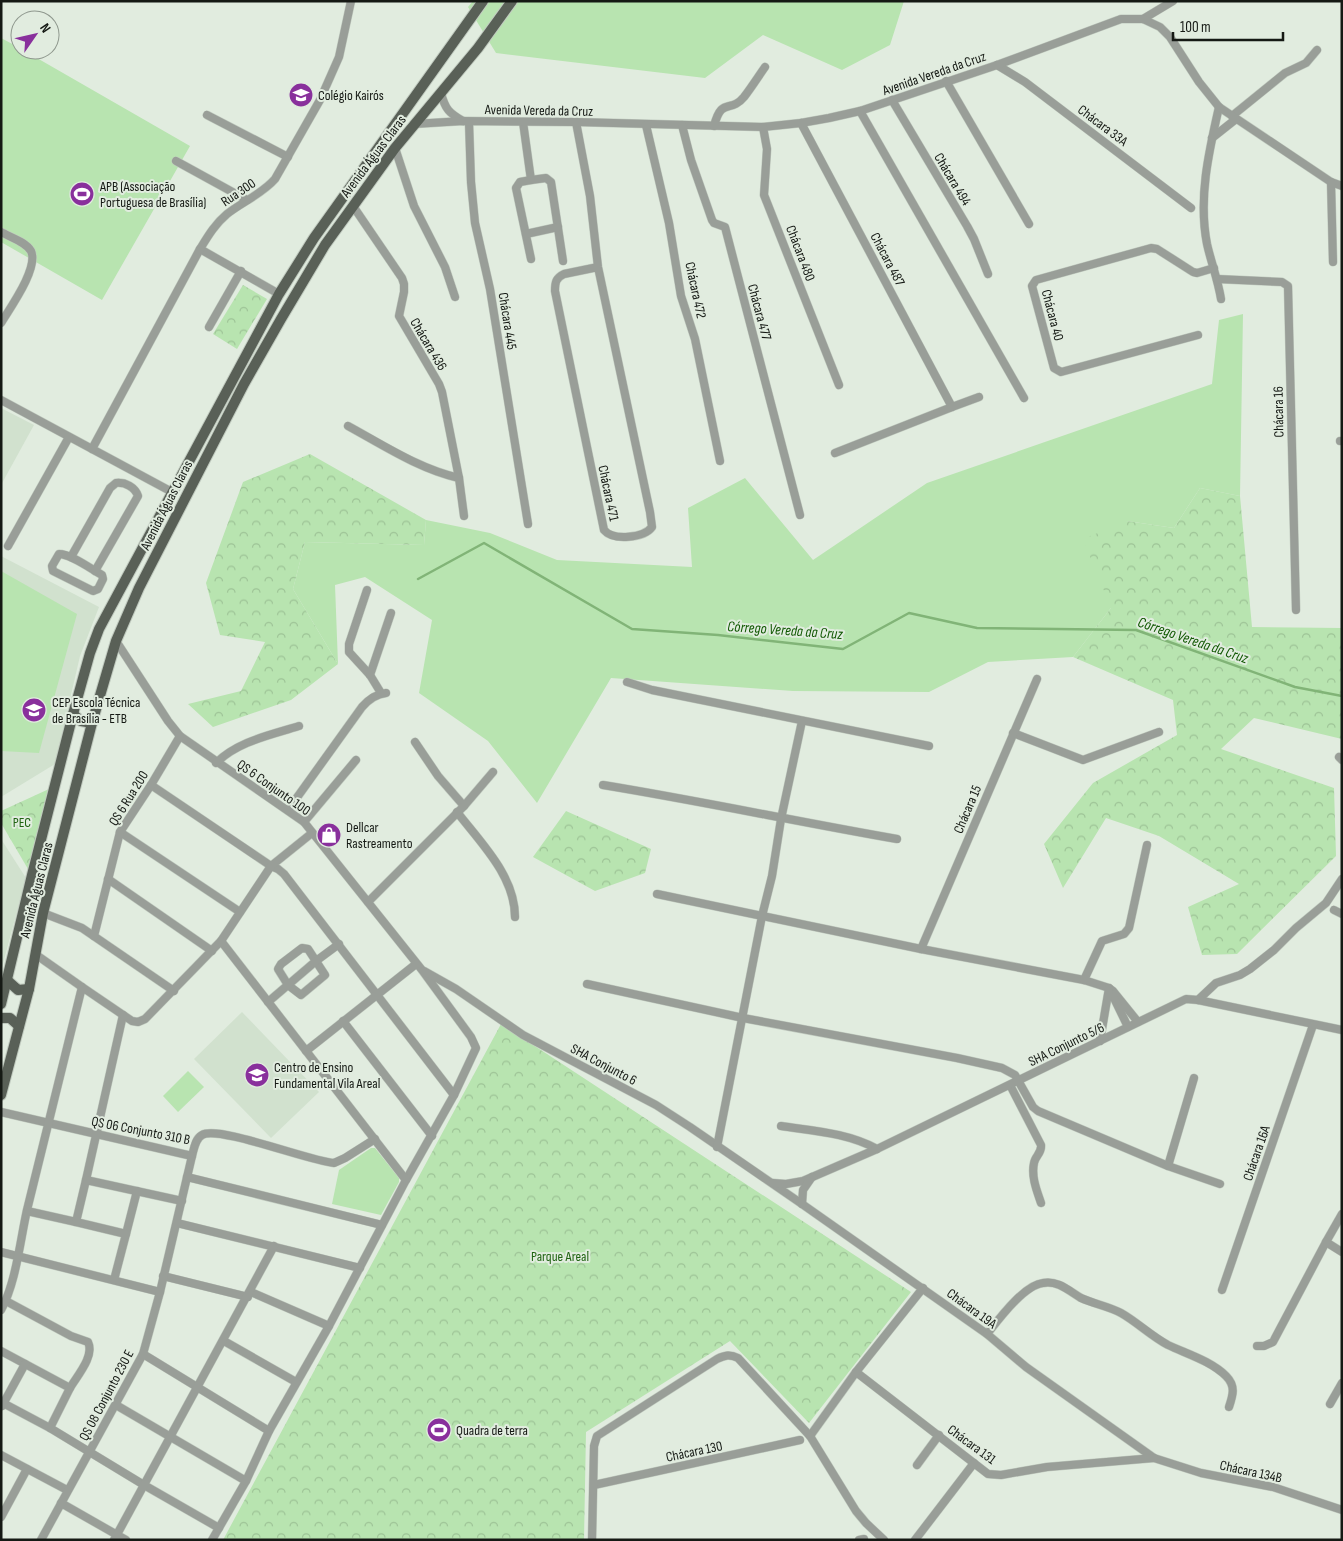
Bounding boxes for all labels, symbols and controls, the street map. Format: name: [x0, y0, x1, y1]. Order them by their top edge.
north arrow: [10, 10, 60, 60]
scale bar: [1173, 10, 1283, 42]
text: 100 m: [1180, 18, 1211, 37]
text: N: [36, 20, 55, 36]
street label: Avenida Vereda da Cruz: [879, 48, 988, 99]
school or university icon: Colégio Kairós: [288, 82, 314, 108]
place label: Colégio Kairós: [318, 87, 384, 104]
street label: Avenida Vereda da Cruz: [484, 101, 593, 120]
street label: Chácara 33A: [1074, 101, 1132, 150]
street label: Avenida Águas Claras: [336, 112, 410, 201]
street label: Chácara 494: [930, 150, 975, 209]
street label: Rua 300: [218, 175, 259, 210]
place label: APB (Associação Portuguesa de Brasília): [99, 178, 206, 211]
sports icon: APB (Associação Portuguesa de Brasília): [69, 181, 95, 207]
street label: Chácara 480: [782, 223, 819, 284]
street label: Chácara 487: [866, 230, 909, 289]
street label: Chácara 472: [681, 260, 710, 320]
street label: Chácara 477: [744, 282, 775, 342]
street label: Chácara 40: [1038, 288, 1068, 343]
street label: Chácara 445: [495, 291, 520, 351]
street label: Chácara 436: [406, 315, 451, 374]
street label: Chácara 16: [1270, 386, 1287, 438]
street label: Avenida Águas Claras: [136, 458, 196, 554]
street label: Chácara 471: [594, 464, 623, 523]
water label: Córrego Vereda da Cruz: [1135, 613, 1251, 668]
water label: Córrego Vereda da Cruz: [727, 617, 844, 644]
place label: CEP Escola Técnica de Brasília - ETB: [52, 694, 140, 727]
school or university icon: CEP Escola Técnica de Brasília - ETB: [21, 697, 47, 723]
street label: QS 6 Conjunto 100: [234, 756, 314, 819]
street label: QS 6 Rua 200: [105, 768, 152, 829]
street label: Chácara 15: [950, 782, 985, 836]
park label: PEC: [13, 814, 31, 831]
place label: Dellcar Rastreamento: [346, 819, 413, 852]
shop icon: Dellcar Rastreamento: [316, 822, 342, 848]
street label: Avenida Águas Claras: [16, 840, 57, 941]
street label: SHA Conjunto 5/6: [1026, 1019, 1107, 1070]
street label: SHA Conjunto 6: [568, 1040, 640, 1089]
place label: Centro de Ensino Fundamental Vila Areal: [274, 1059, 380, 1092]
school or university icon: Centro de Ensino Fundamental Vila Areal: [244, 1062, 270, 1088]
street label: QS 06 Conjunto 310 B: [90, 1113, 192, 1148]
street label: Chácara 16A: [1239, 1122, 1274, 1183]
park label: Parque Areal: [531, 1248, 589, 1265]
street label: Chácara 19A: [943, 1285, 1001, 1333]
street label: QS 08 Conjunto 230 E: [75, 1347, 138, 1444]
sports icon: Quadra de terra: [426, 1417, 452, 1443]
street label: Chácara 131: [944, 1421, 999, 1468]
place label: Quadra de terra: [456, 1422, 528, 1439]
street label: Chácara 130: [664, 1437, 724, 1466]
street label: Chácara 134B: [1218, 1457, 1284, 1486]

